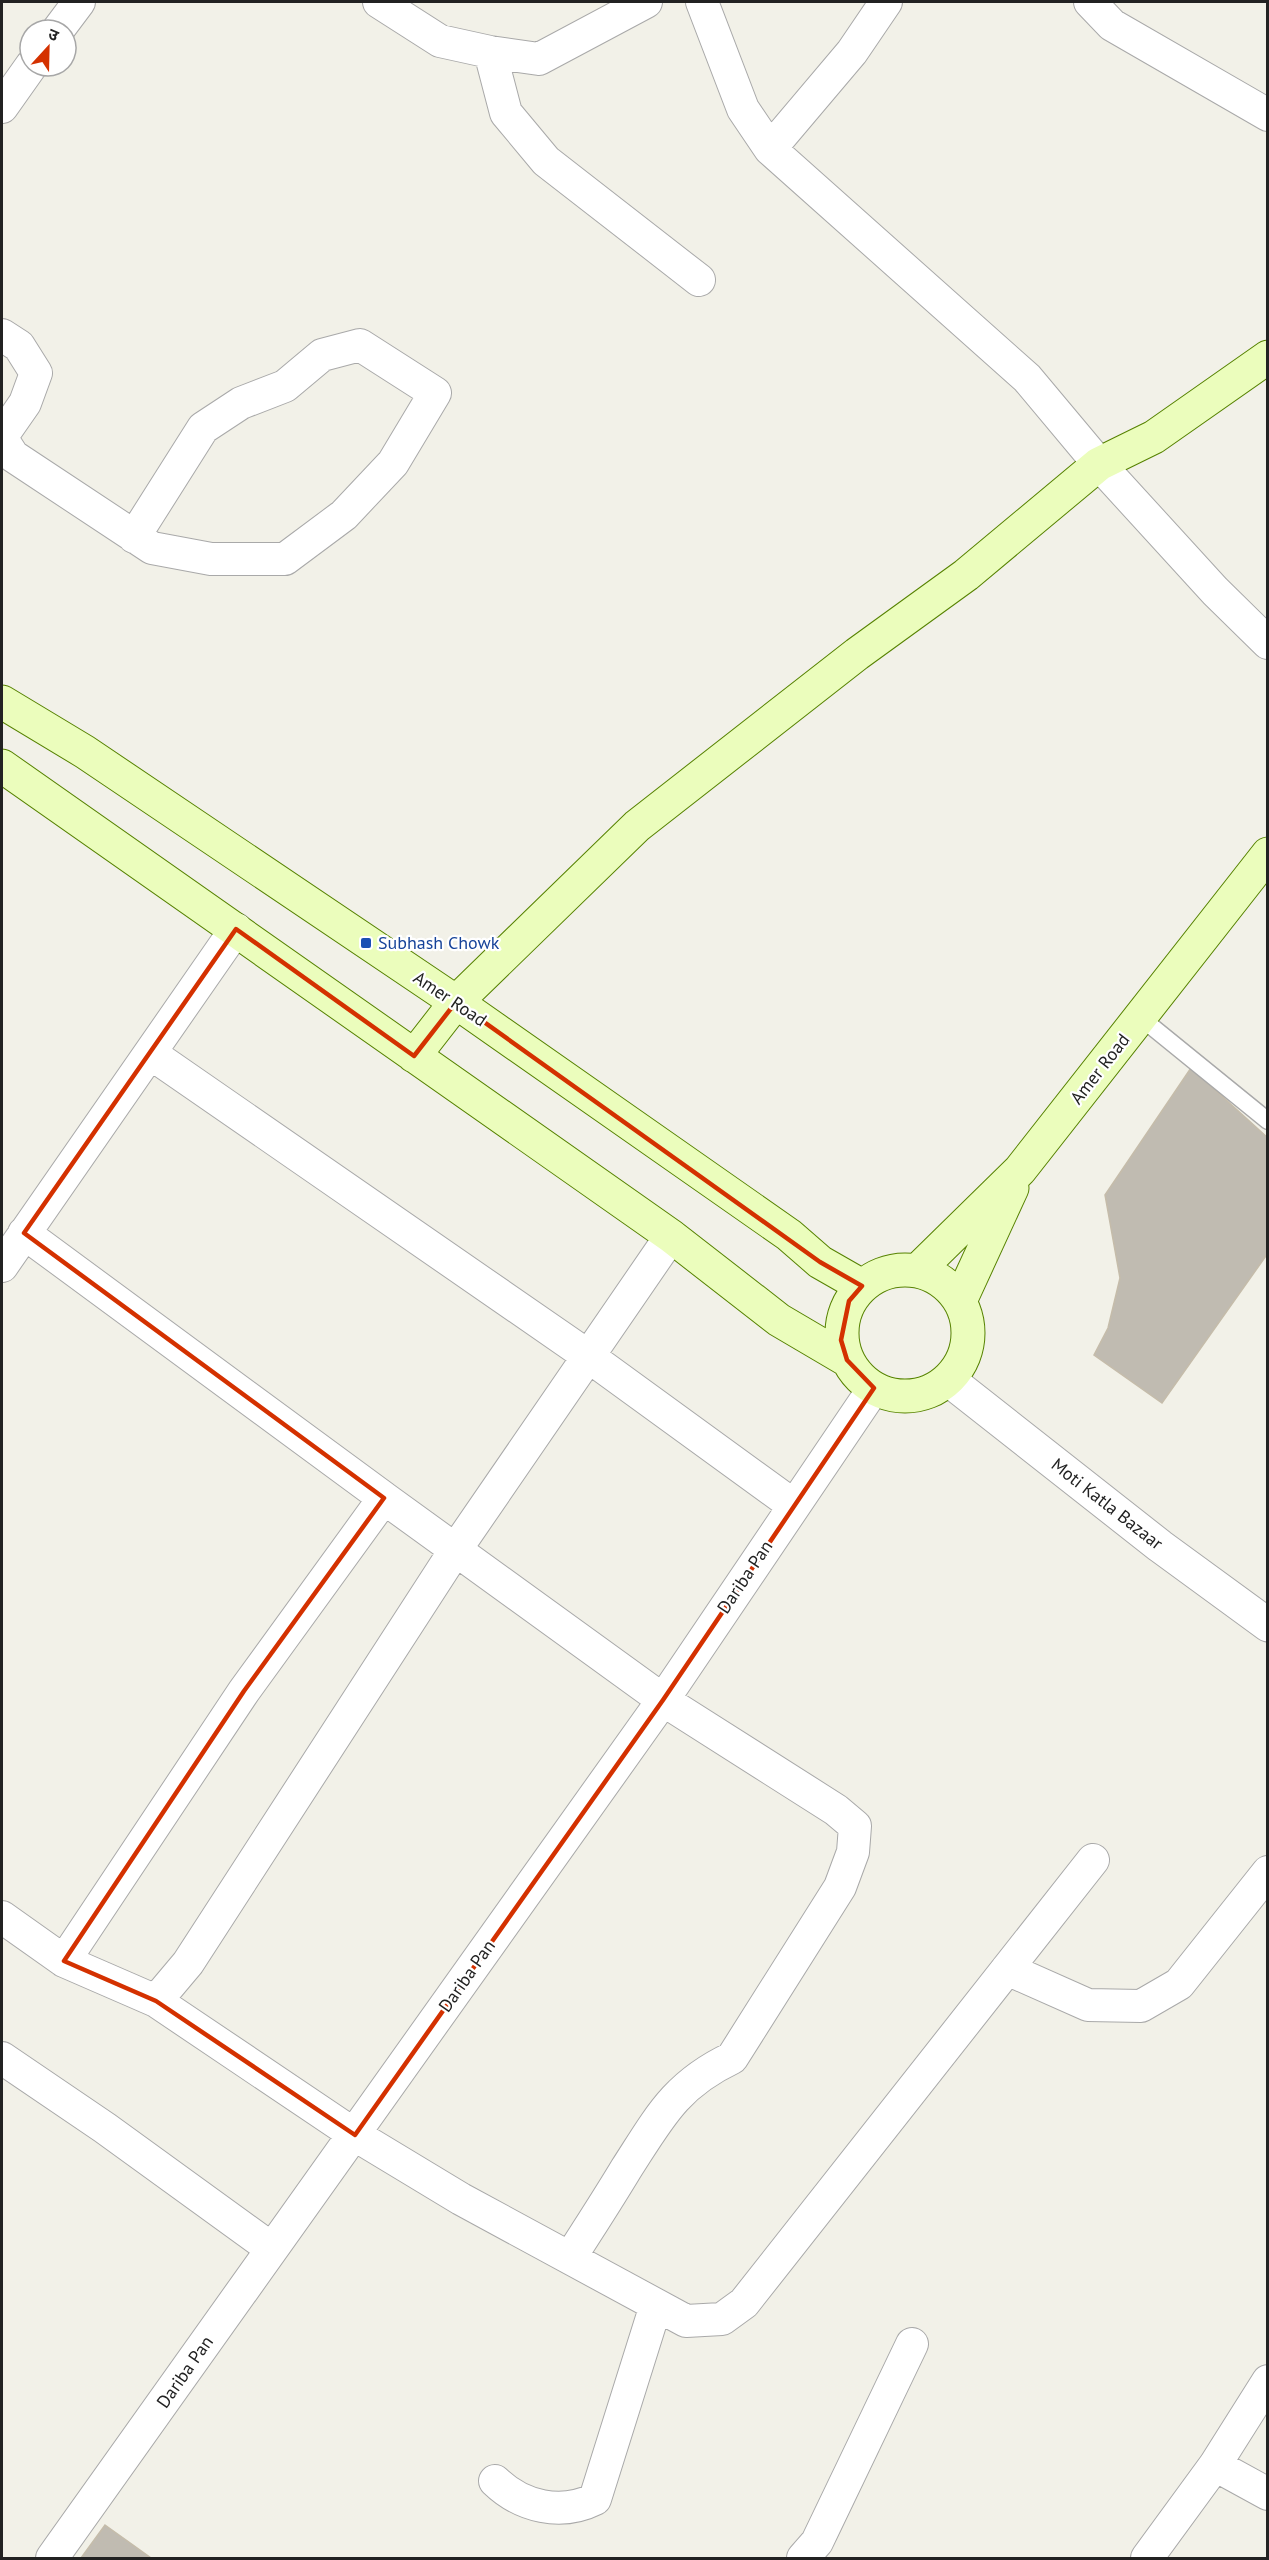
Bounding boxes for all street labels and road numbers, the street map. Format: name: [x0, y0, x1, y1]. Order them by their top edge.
street label: Amer Road: [409, 966, 491, 1031]
street label: Amer Road: [1065, 1029, 1134, 1109]
street label: Moti Katla Bazaar: [1047, 1453, 1168, 1554]
street label: Dariba Pan: [712, 1536, 777, 1618]
street label: Dariba Pan: [433, 1935, 500, 2016]
street label: Dariba Pan: [151, 2331, 218, 2412]

